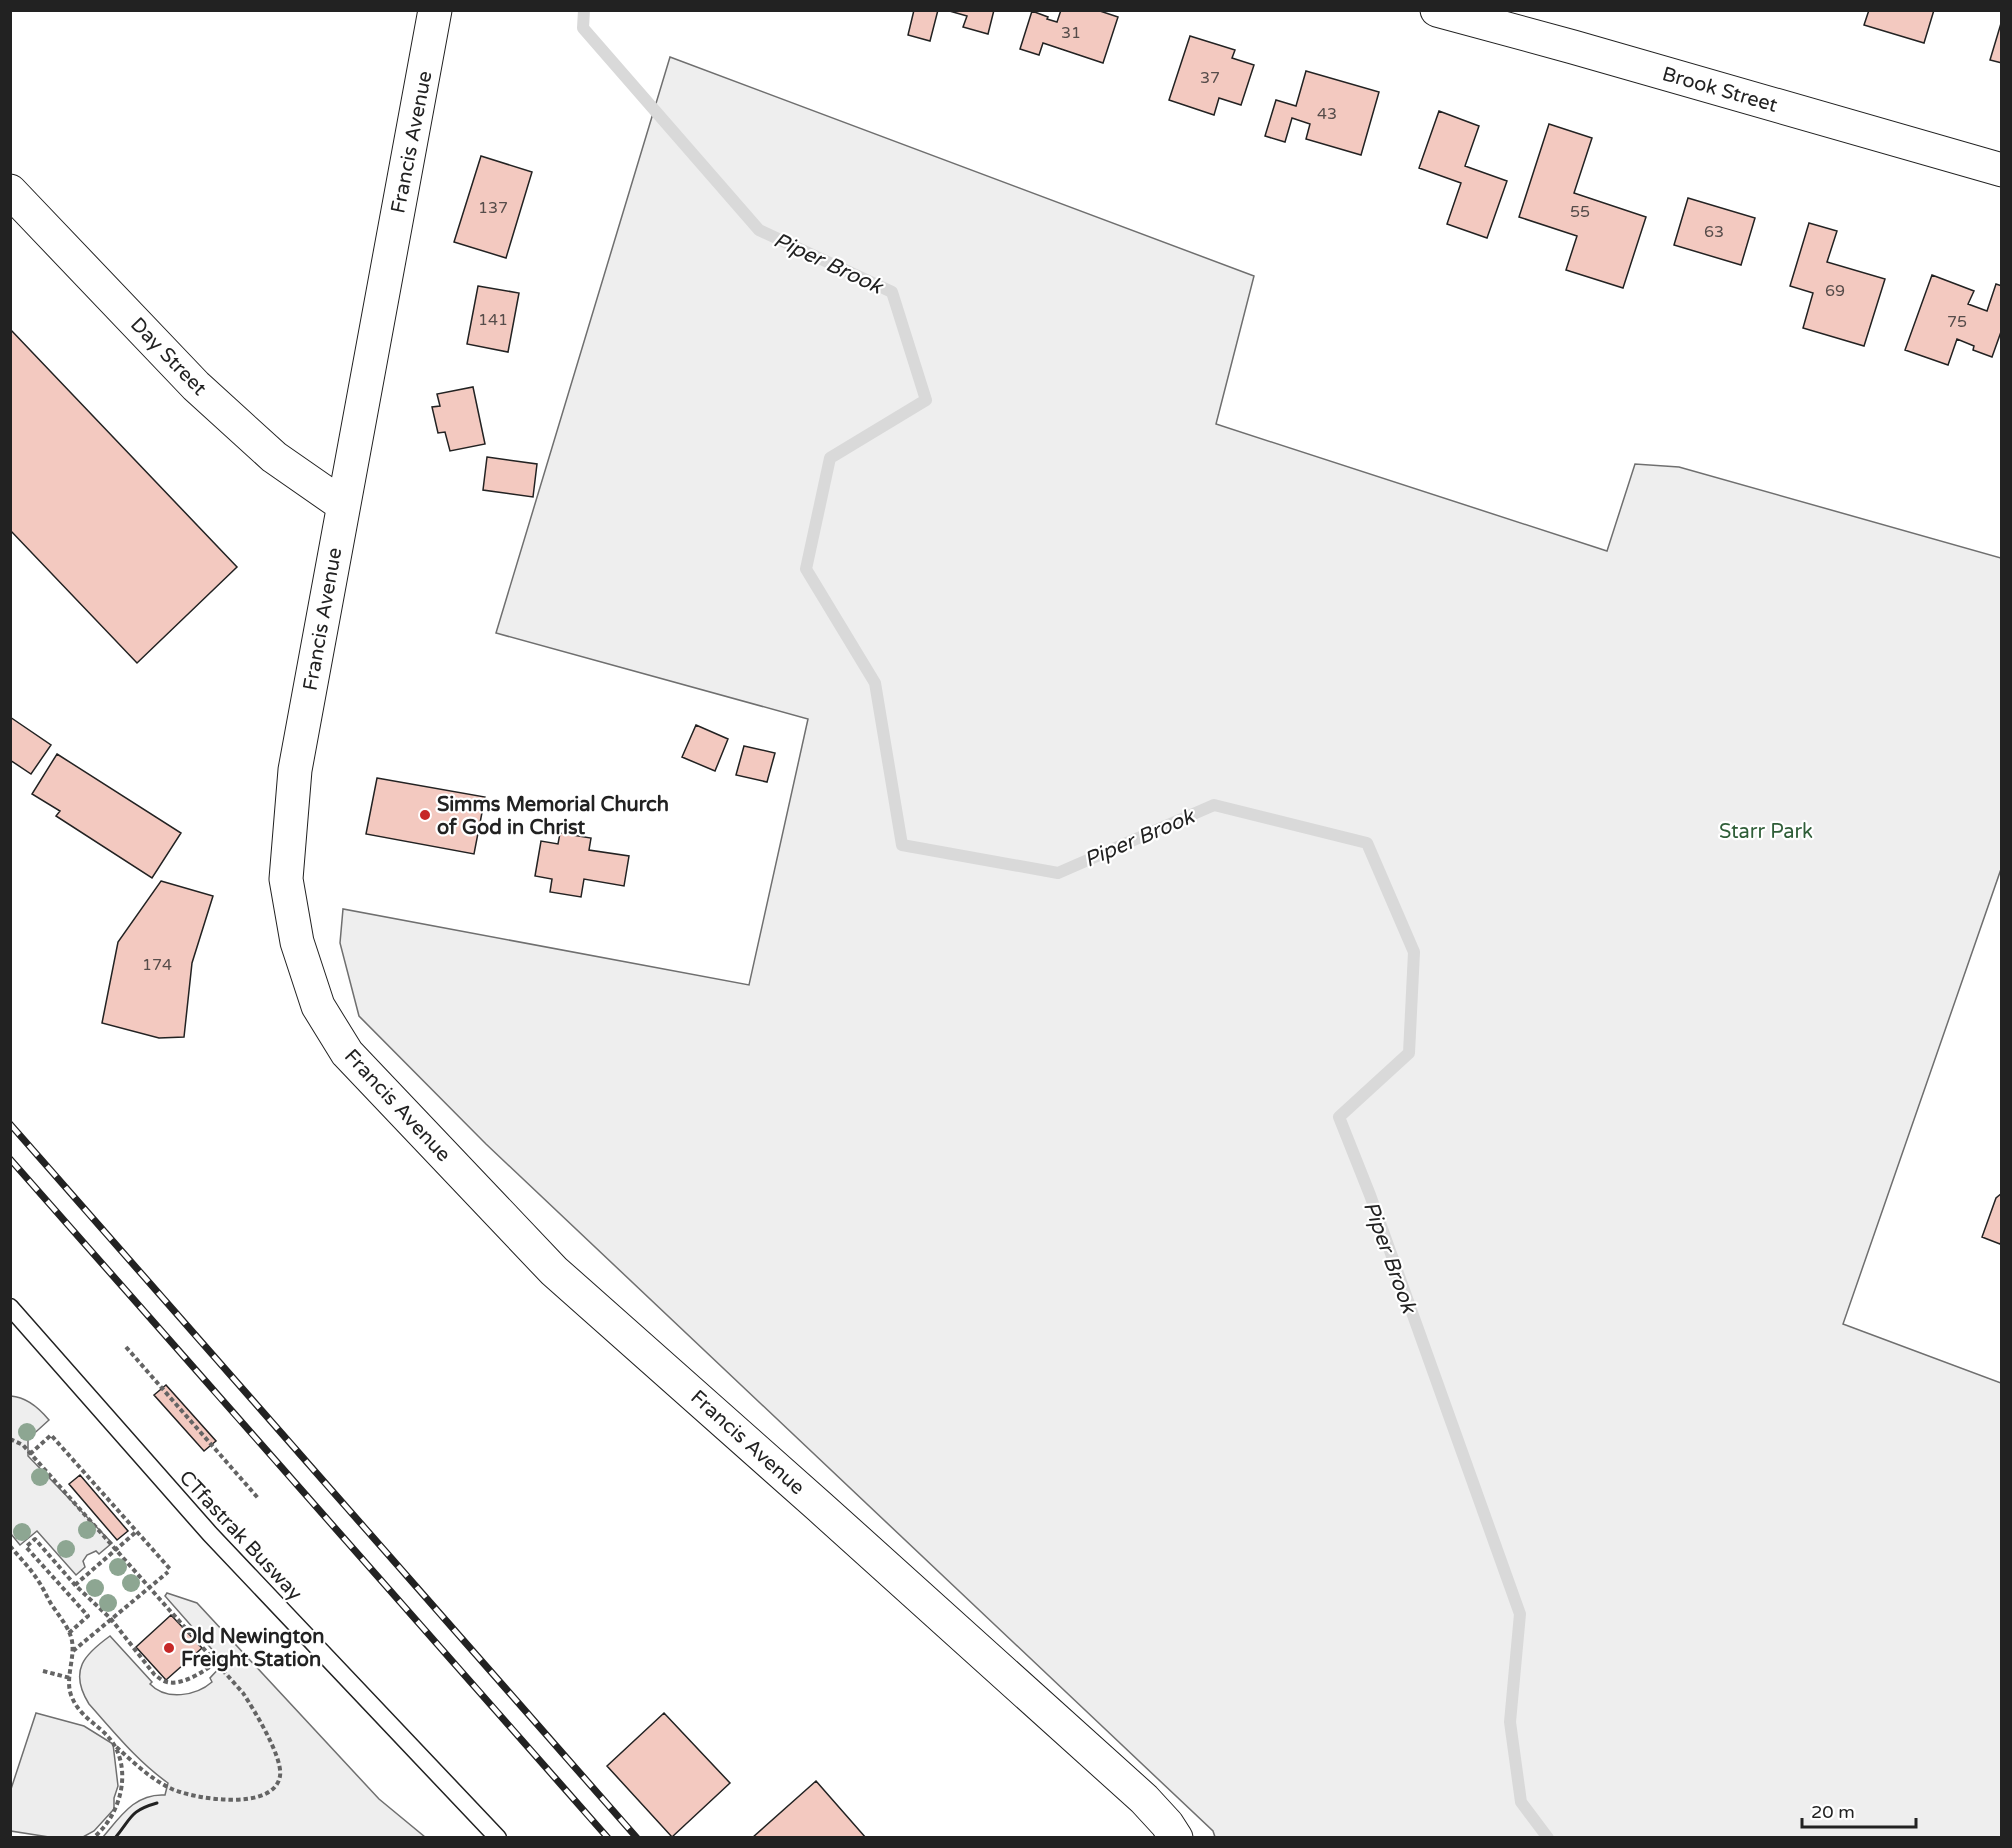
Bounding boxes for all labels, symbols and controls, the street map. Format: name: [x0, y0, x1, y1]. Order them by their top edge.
house number: 31: [1061, 23, 1081, 43]
street label: Brook Street: [1659, 62, 1780, 118]
house number: 37: [1200, 68, 1220, 88]
street label: Francis Avenue: [386, 69, 438, 216]
house number: 43: [1317, 104, 1337, 124]
house number: 137: [478, 198, 508, 218]
house number: 55: [1570, 202, 1590, 222]
house number: 63: [1704, 222, 1724, 242]
water label: Piper Brook: [770, 227, 887, 300]
house number: 69: [1825, 281, 1845, 301]
house number: 141: [478, 310, 508, 330]
house number: 75: [1947, 312, 1967, 332]
street label: Day Street: [125, 313, 212, 401]
street label: Francis Avenue: [299, 546, 347, 693]
place label: Simms Memorial Church of God in Christ: [437, 793, 669, 840]
water label: Piper Brook: [1080, 804, 1199, 873]
marker: Simms Memorial Church of God in Christ: [418, 808, 432, 822]
park label: Starr Park: [1719, 820, 1813, 844]
house number: 174: [142, 955, 172, 975]
street label: Francis Avenue: [339, 1045, 455, 1167]
water label: Piper Brook: [1358, 1198, 1422, 1318]
street label: Francis Avenue: [686, 1385, 809, 1500]
street label: CTfastrak Busway: [174, 1466, 307, 1606]
place label: Old Newington Freight Station: [181, 1625, 324, 1672]
marker: Old Newington Freight Station: [162, 1641, 176, 1655]
scale bar: [1802, 1791, 1916, 1829]
text: 20 m: [1811, 1801, 1855, 1823]

